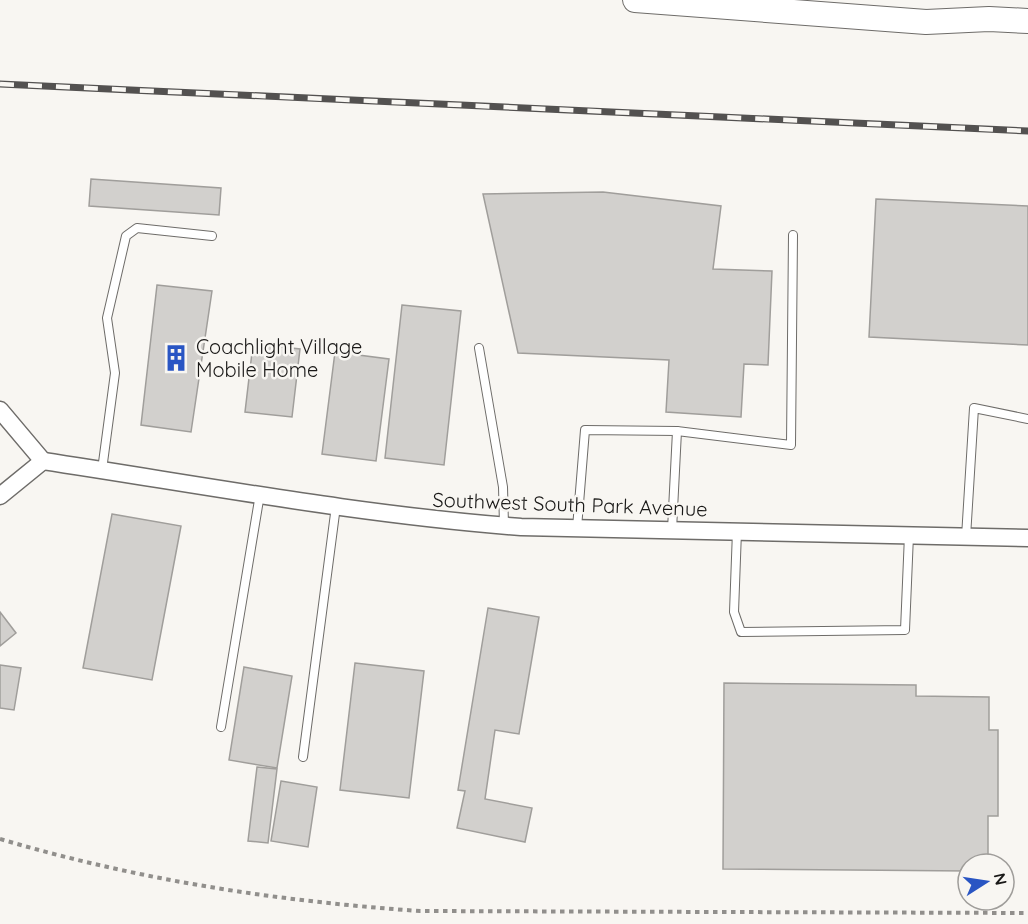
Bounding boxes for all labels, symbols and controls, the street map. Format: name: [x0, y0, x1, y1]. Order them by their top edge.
place label: Coachlight Village Mobile Home: [196, 334, 362, 382]
building icon: Coachlight Village Mobile Home: [161, 343, 191, 373]
street label: Southwest South Park Avenue: [432, 487, 708, 521]
north arrow: [956, 852, 1016, 912]
text: N: [990, 871, 1012, 887]

